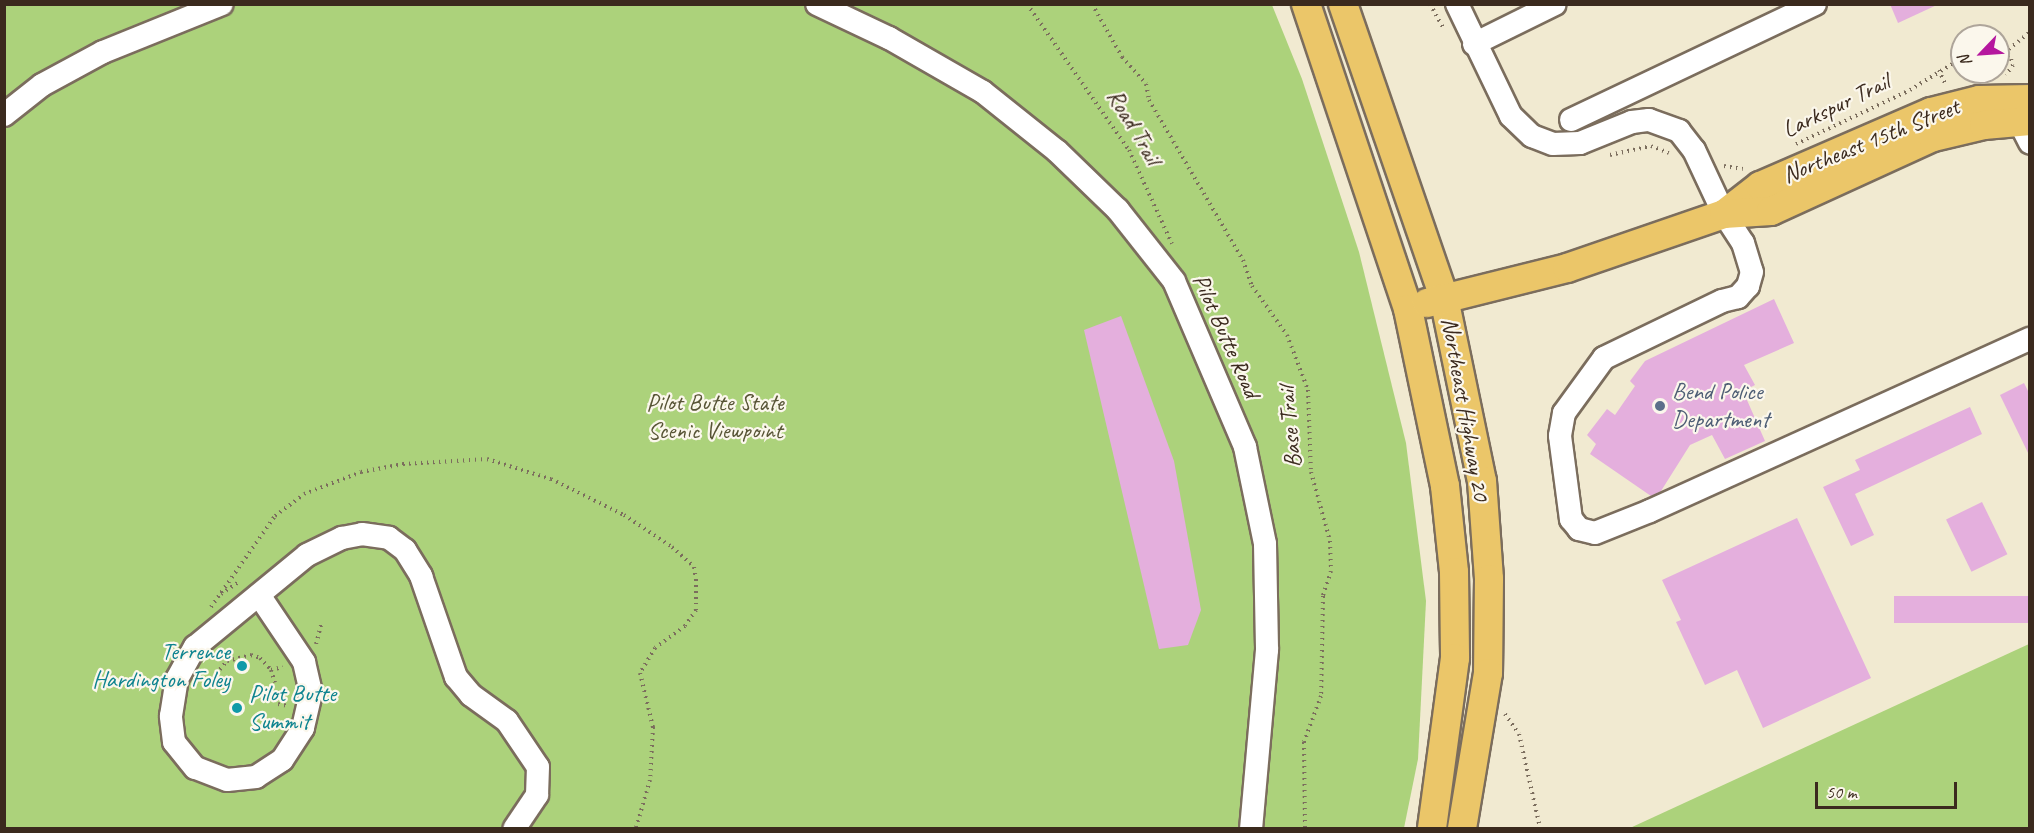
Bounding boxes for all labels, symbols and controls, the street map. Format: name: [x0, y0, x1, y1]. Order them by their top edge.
north arrow: [1950, 24, 2010, 84]
text: N: [1954, 52, 1977, 69]
street label: Larkspur Trail: [1778, 68, 1894, 144]
street label: Road Trail: [1100, 84, 1168, 170]
street label: Northeast 15th Street: [1778, 92, 1964, 190]
street label: Pilot Butte Road: [1186, 269, 1266, 403]
street label: Northeast Highway 20: [1435, 315, 1495, 503]
place label: Bend Police Department: [1672, 378, 1769, 434]
street label: Base Trail: [1272, 385, 1308, 469]
park label: Pilot Butte State Scenic Viewpoint: [645, 389, 785, 445]
marker: Bend Police Department: [1653, 399, 1667, 413]
place label: Terrence Hardington Foley: [92, 638, 230, 694]
marker: Terrence Hardington Foley: [235, 659, 249, 673]
place label: Pilot Butte Summit: [249, 680, 336, 736]
marker: Pilot Butte Summit: [230, 701, 244, 715]
scale bar: [1818, 770, 1960, 808]
text: 50 m: [1826, 781, 1857, 803]

